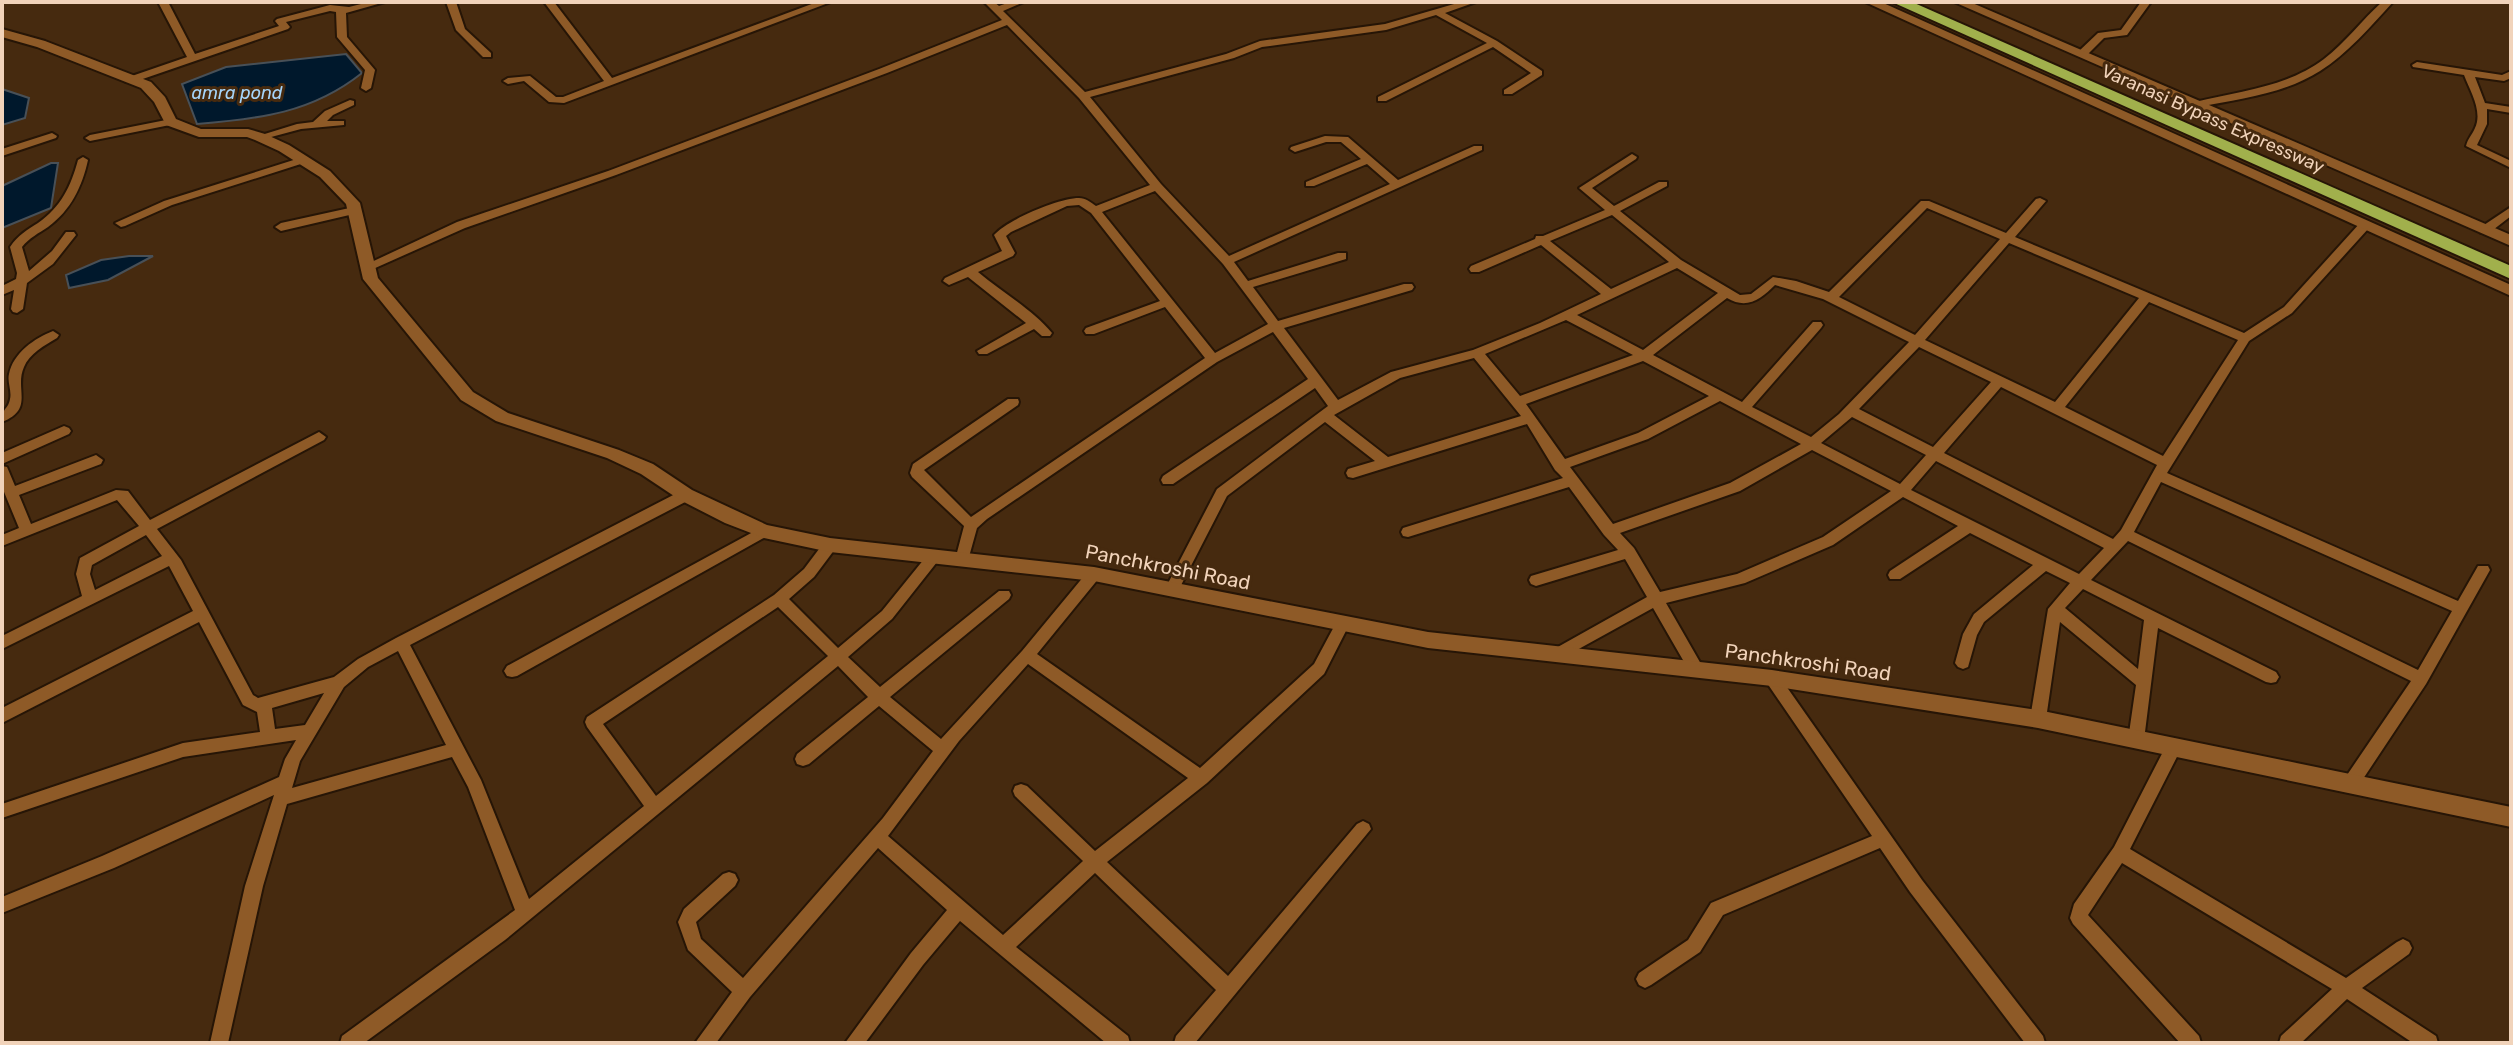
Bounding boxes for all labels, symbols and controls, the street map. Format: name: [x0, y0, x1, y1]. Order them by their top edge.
street label: Varanasi Bypass Expressway: [2098, 60, 2328, 178]
water label: amra pond: [191, 82, 283, 104]
street label: Panchkroshi Road: [1083, 539, 1253, 595]
street label: Panchkroshi Road: [1723, 638, 1893, 686]

